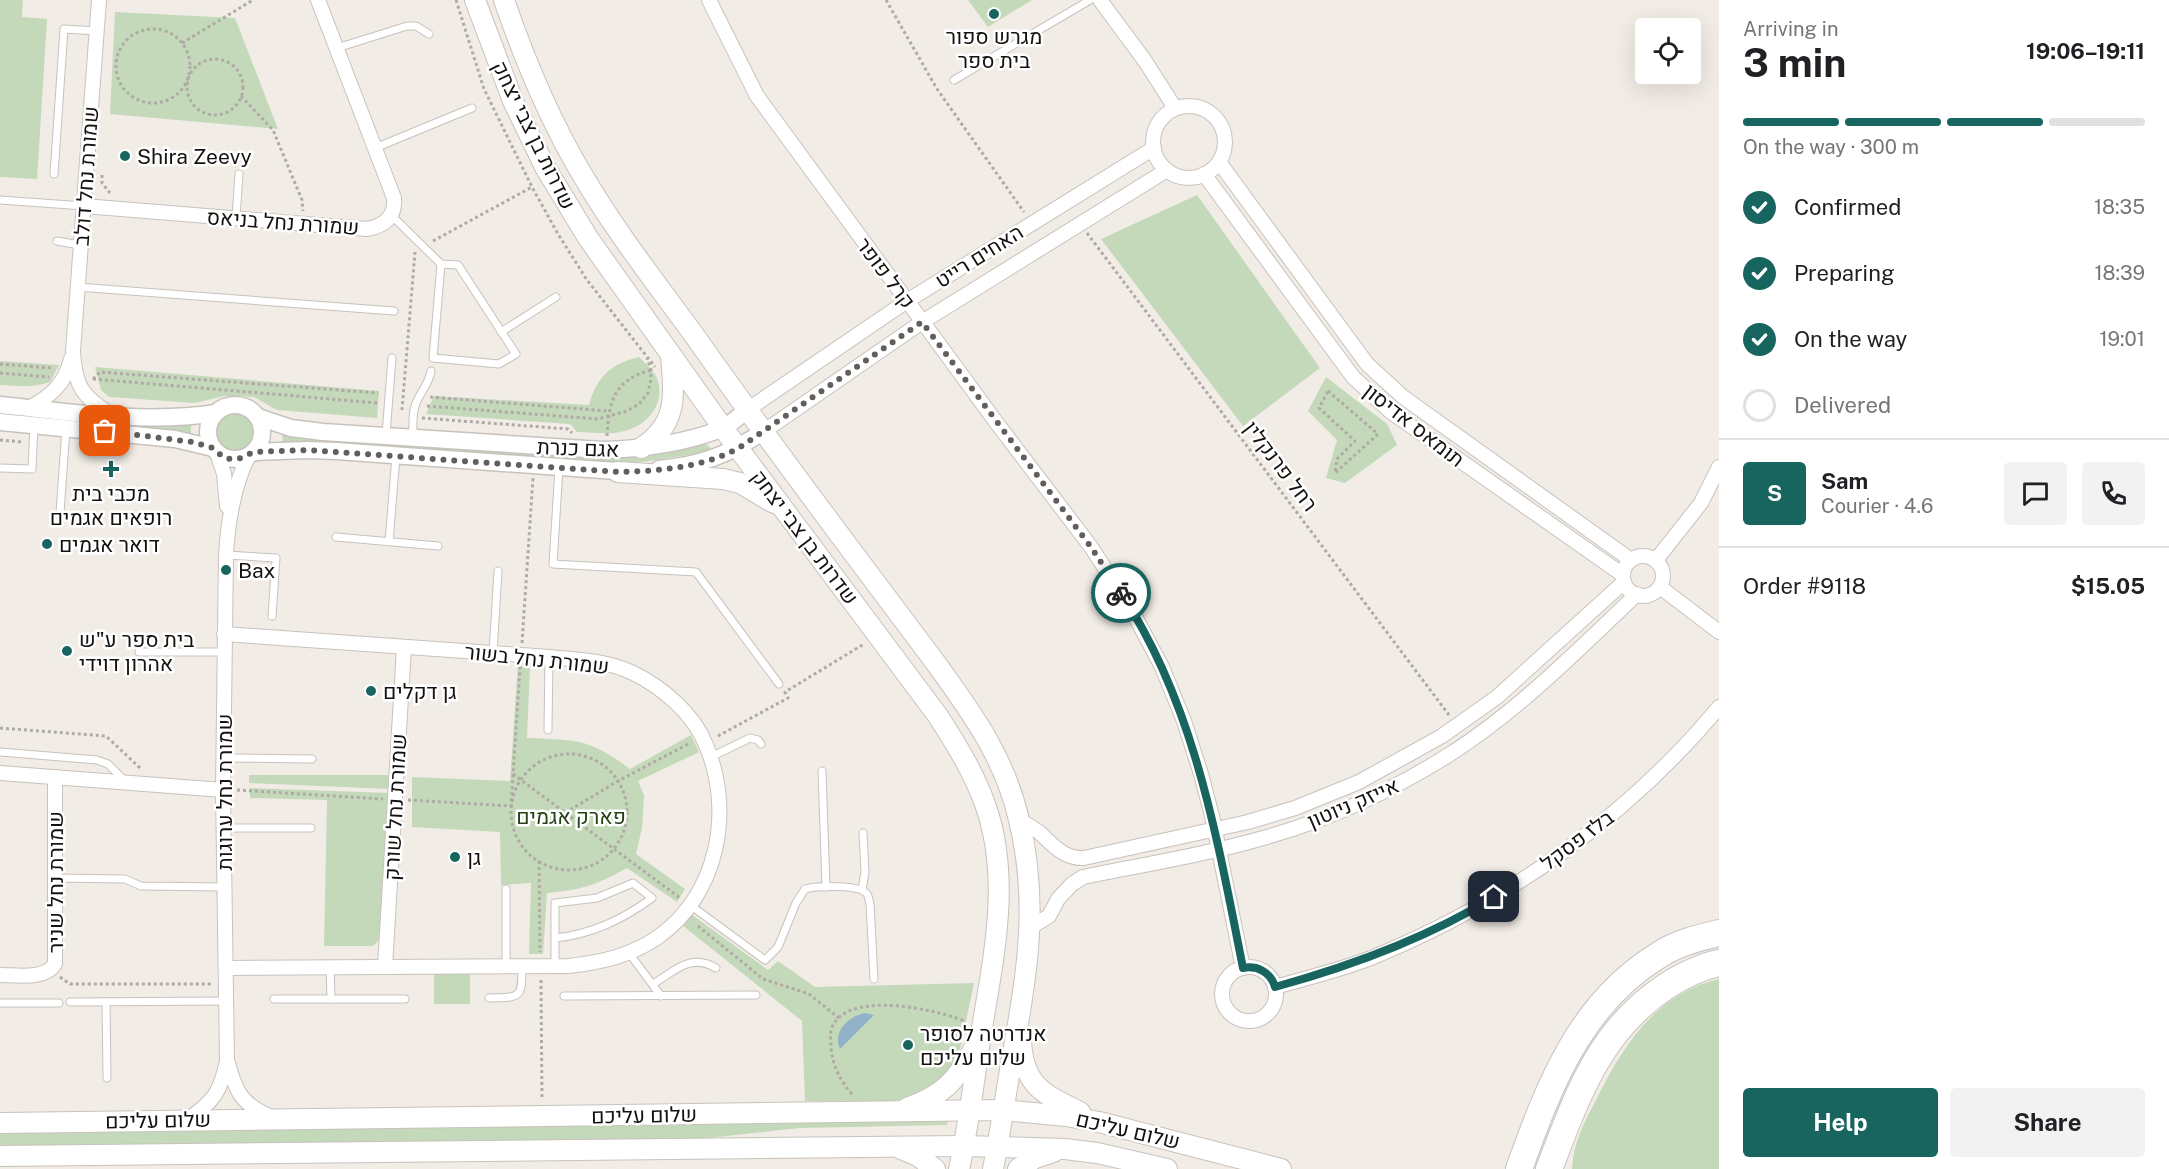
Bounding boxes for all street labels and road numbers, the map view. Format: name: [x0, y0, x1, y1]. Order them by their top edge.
street label: שדרות בן צבי יצחק: [487, 57, 581, 213]
street label: שמורת נחל דולב: [69, 105, 103, 247]
street label: שמורת נחל בניאס: [206, 204, 360, 240]
street label: האחים רייט: [930, 219, 1028, 293]
street label: קרל פופר: [851, 233, 921, 313]
street label: תומאס אדיסון: [1359, 378, 1469, 472]
street label: רחל פרנקלין: [1239, 416, 1323, 516]
street label: אגם כנרת: [536, 434, 620, 462]
street label: שדרות בן צבי יצחק: [746, 465, 864, 609]
street label: שמורת נחל בשור: [463, 639, 611, 679]
street label: שמורת נחל ערוגות: [212, 713, 237, 871]
street label: שמורת נחל שורק: [379, 733, 411, 881]
street label: אייזק ניוטון: [1303, 773, 1403, 833]
street label: בלז פסקל: [1536, 805, 1618, 875]
street label: שמורת נחל שניר: [43, 811, 68, 953]
street label: שלום עליכם: [591, 1102, 697, 1128]
street label: שלום עליכם: [1074, 1106, 1182, 1154]
street label: שלום עליכם: [105, 1107, 211, 1133]

